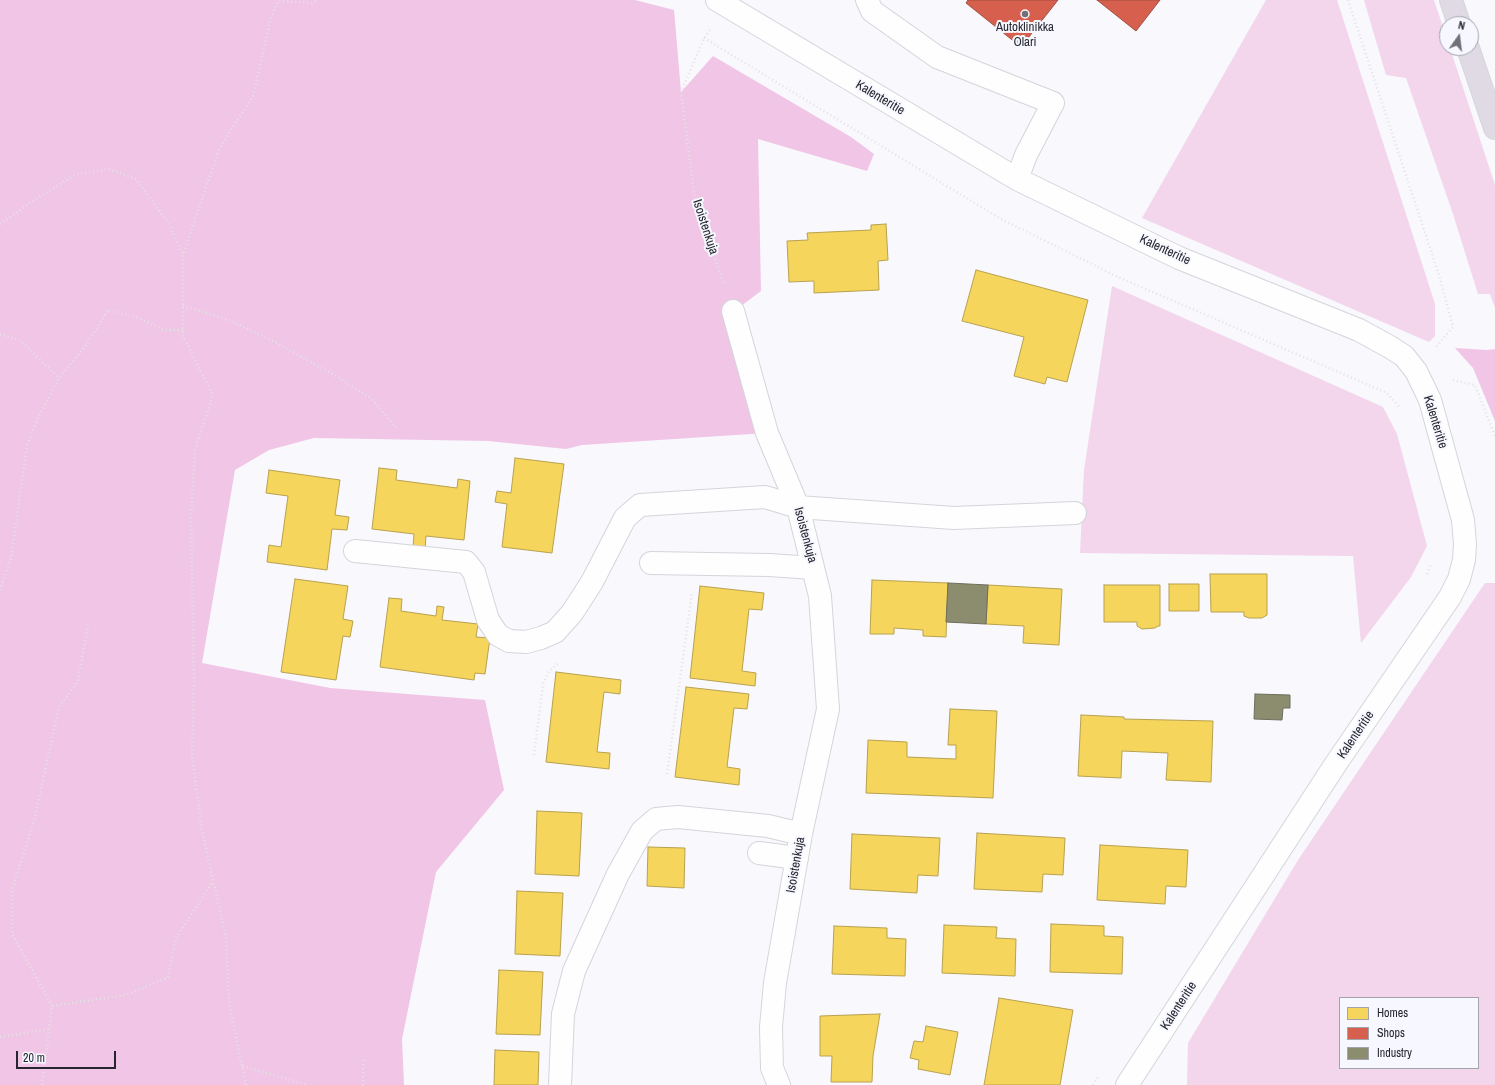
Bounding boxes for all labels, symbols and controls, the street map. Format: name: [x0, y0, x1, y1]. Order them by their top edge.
marker: Autoklinikka Olari: [1020, 9, 1030, 19]
north arrow: [1439, 16, 1479, 56]
text: N: [1457, 18, 1467, 33]
place label: Autoklinikka Olari: [996, 20, 1054, 51]
street label: Kalenteritie: [853, 77, 907, 119]
street label: Isoistenkuja: [689, 198, 721, 256]
street label: Kalenteritie: [1137, 231, 1193, 269]
street label: Kalenteritie: [1420, 394, 1450, 450]
street label: Isoistenkuja: [790, 506, 820, 564]
street label: Kalenteritie: [1334, 708, 1378, 762]
street label: Isoistenkuja: [783, 836, 809, 894]
street label: Kalenteritie: [1158, 979, 1200, 1033]
legend: [1339, 997, 1479, 1069]
text: Homes: [1377, 1005, 1408, 1021]
text: Shops: [1377, 1025, 1405, 1041]
scale bar: [18, 1043, 118, 1069]
text: Industry: [1377, 1045, 1412, 1061]
text: 20 m: [23, 1050, 45, 1066]

